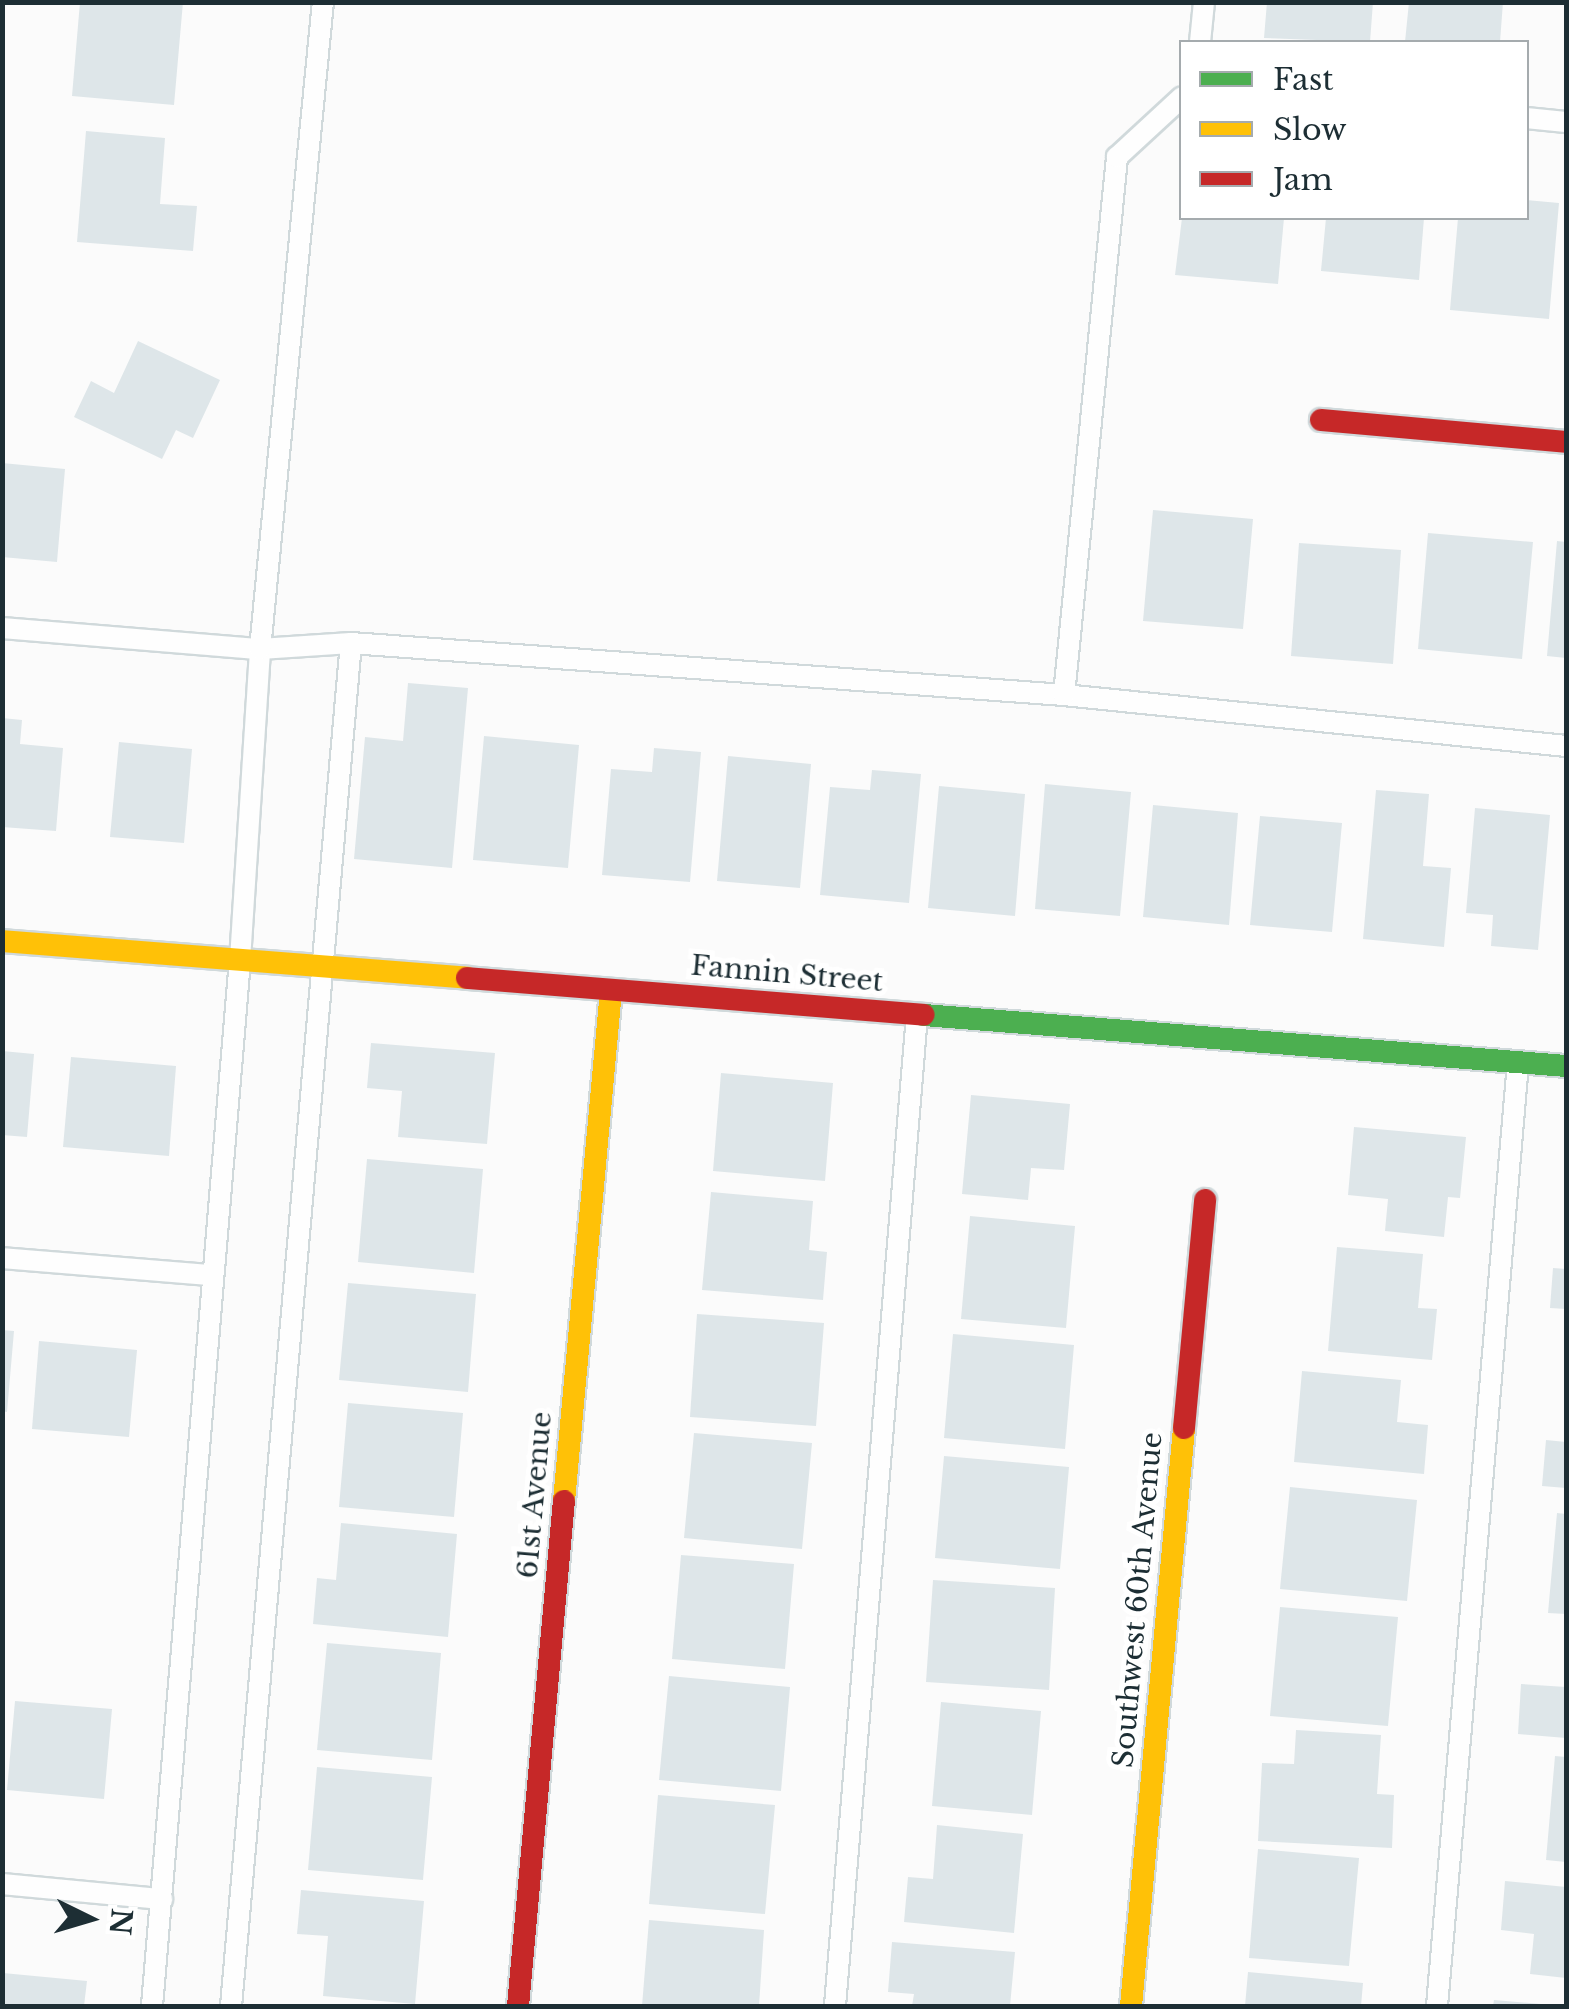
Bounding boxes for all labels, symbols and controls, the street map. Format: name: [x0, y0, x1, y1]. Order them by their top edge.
legend: [1179, 40, 1529, 220]
text: Fast: [1273, 61, 1334, 98]
text: Slow: [1273, 111, 1347, 148]
text: Jam: [1273, 161, 1333, 198]
street label: Fannin Street: [689, 949, 885, 999]
street label: 61st Avenue: [511, 1410, 559, 1580]
street label: Southwest 60th Avenue: [1107, 1430, 1169, 1770]
north arrow: [40, 1869, 140, 1969]
text: N: [102, 1907, 139, 1936]

